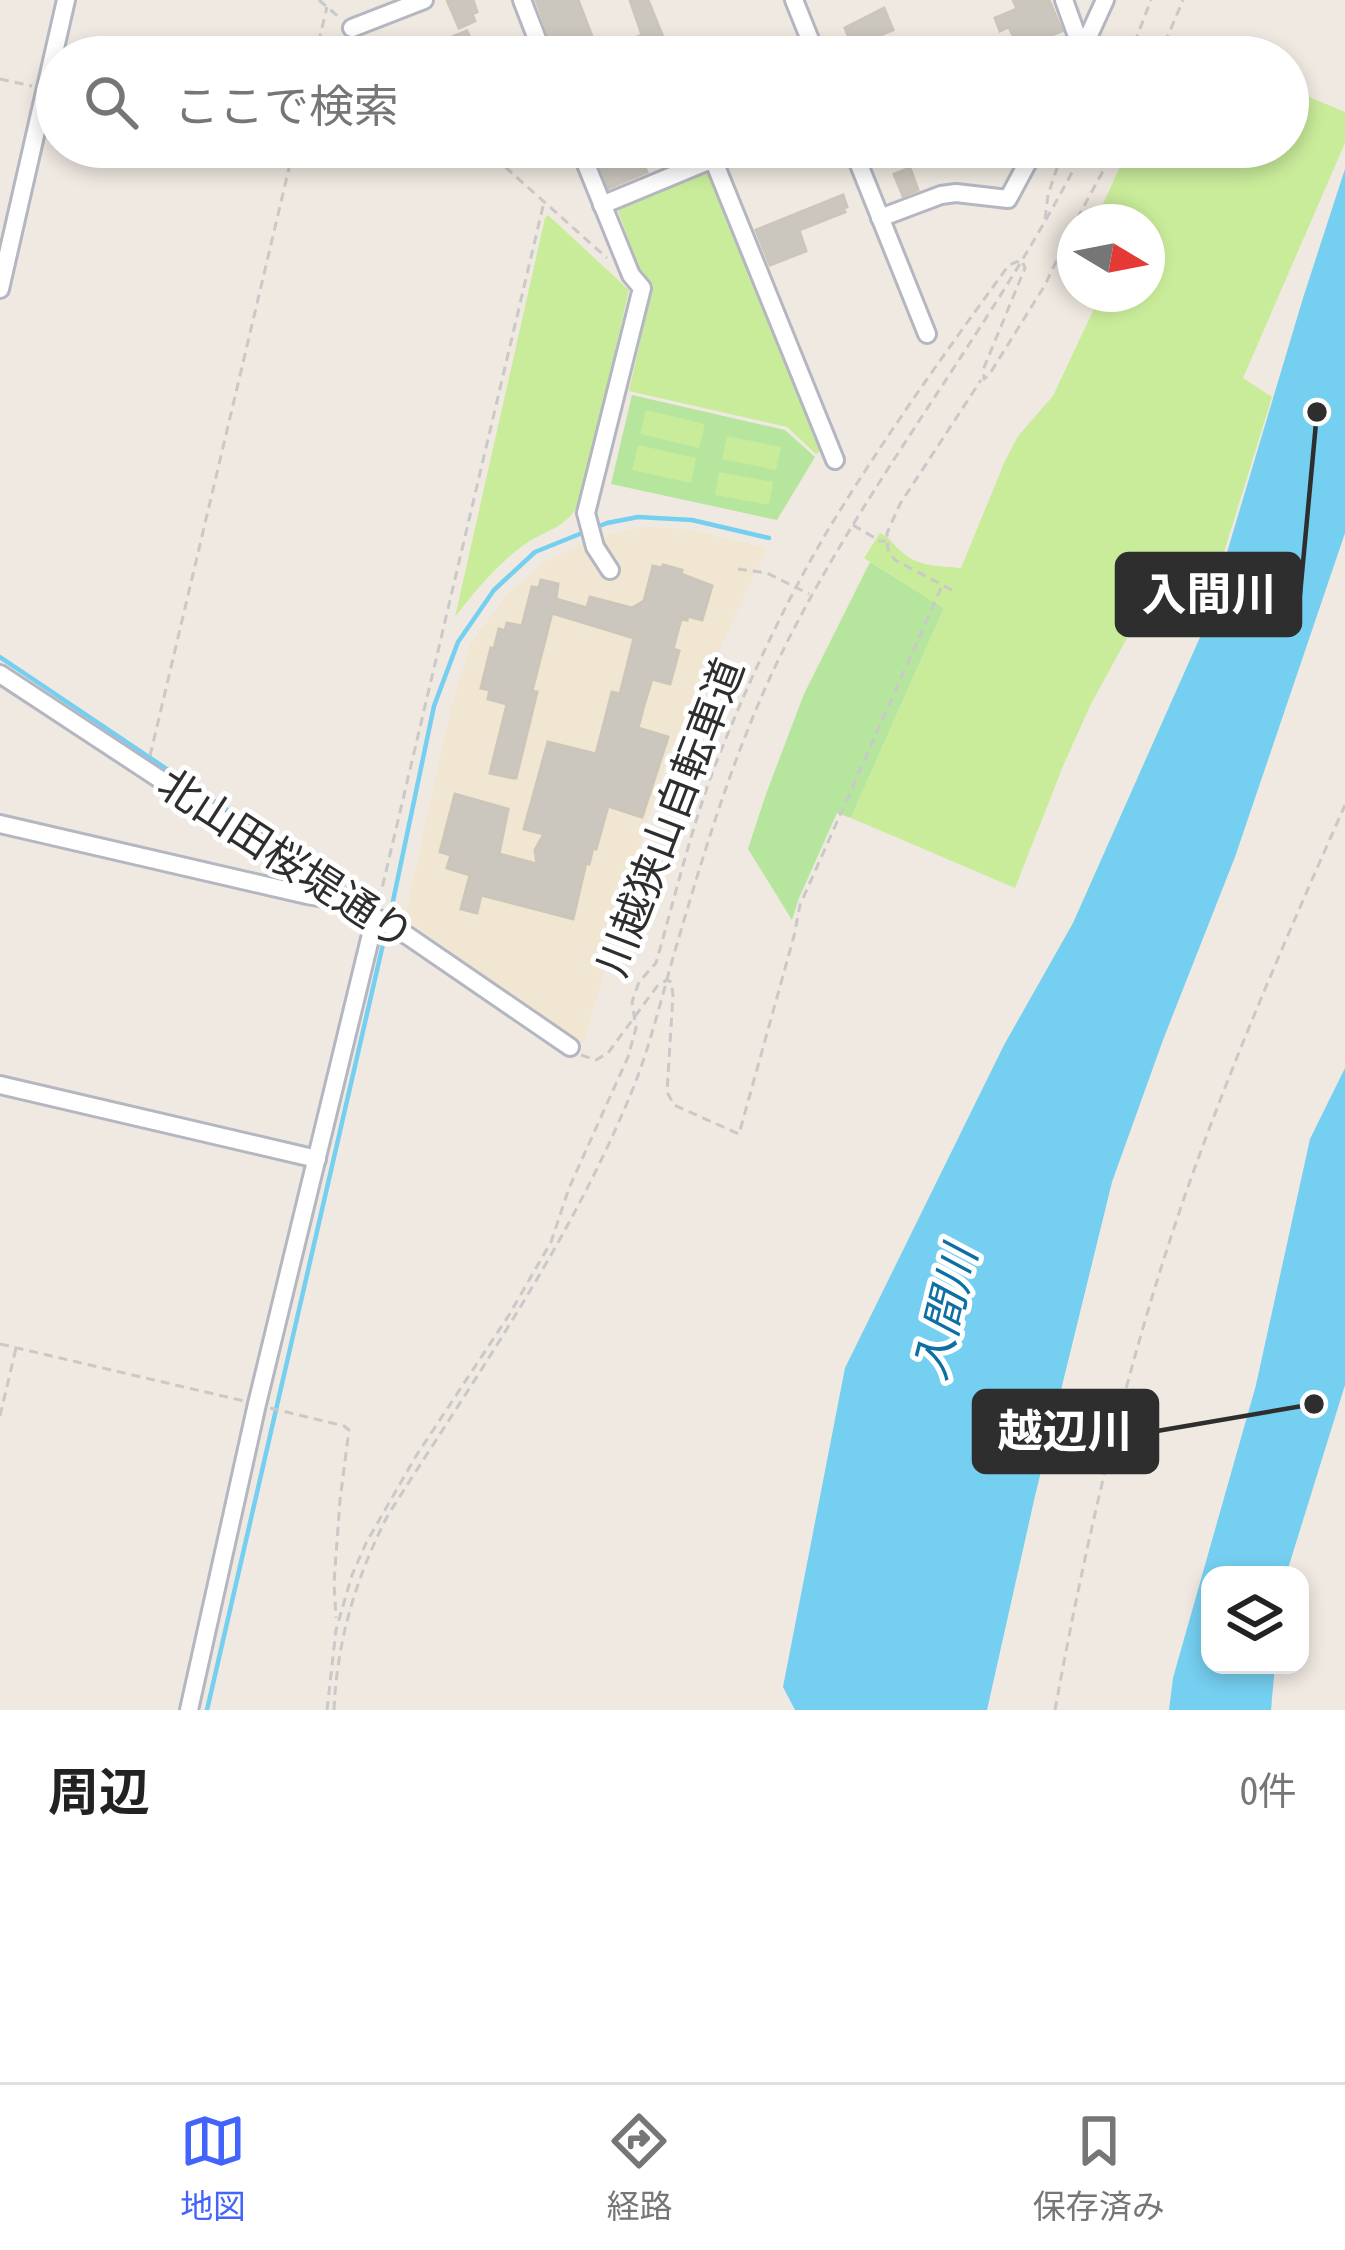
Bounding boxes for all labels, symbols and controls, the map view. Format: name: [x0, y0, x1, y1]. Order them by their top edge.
search box: [36, 36, 1309, 168]
icon: search: [78, 69, 144, 135]
text: ここで検索: [174, 80, 399, 132]
north arrow: [1057, 204, 1165, 312]
callout: 入間川: [1117, 554, 1300, 635]
text: 入間川: [1141, 568, 1277, 620]
street label: 川越狭山自転車道: [587, 652, 753, 982]
street label: 北山田桜堤通り: [150, 759, 422, 959]
water label: 入間川: [903, 1237, 988, 1385]
callout: 越辺川: [974, 1391, 1157, 1472]
text: 越辺川: [997, 1405, 1133, 1457]
map controls: [1201, 1566, 1309, 1674]
button: layers: [1201, 1566, 1309, 1674]
text: 周辺: [48, 1762, 150, 1821]
text: 0件: [1240, 1769, 1297, 1813]
tab: 地図: [180, 2108, 246, 2228]
tab: 経路: [606, 2108, 672, 2228]
tab: 保存済み: [1033, 2108, 1165, 2228]

